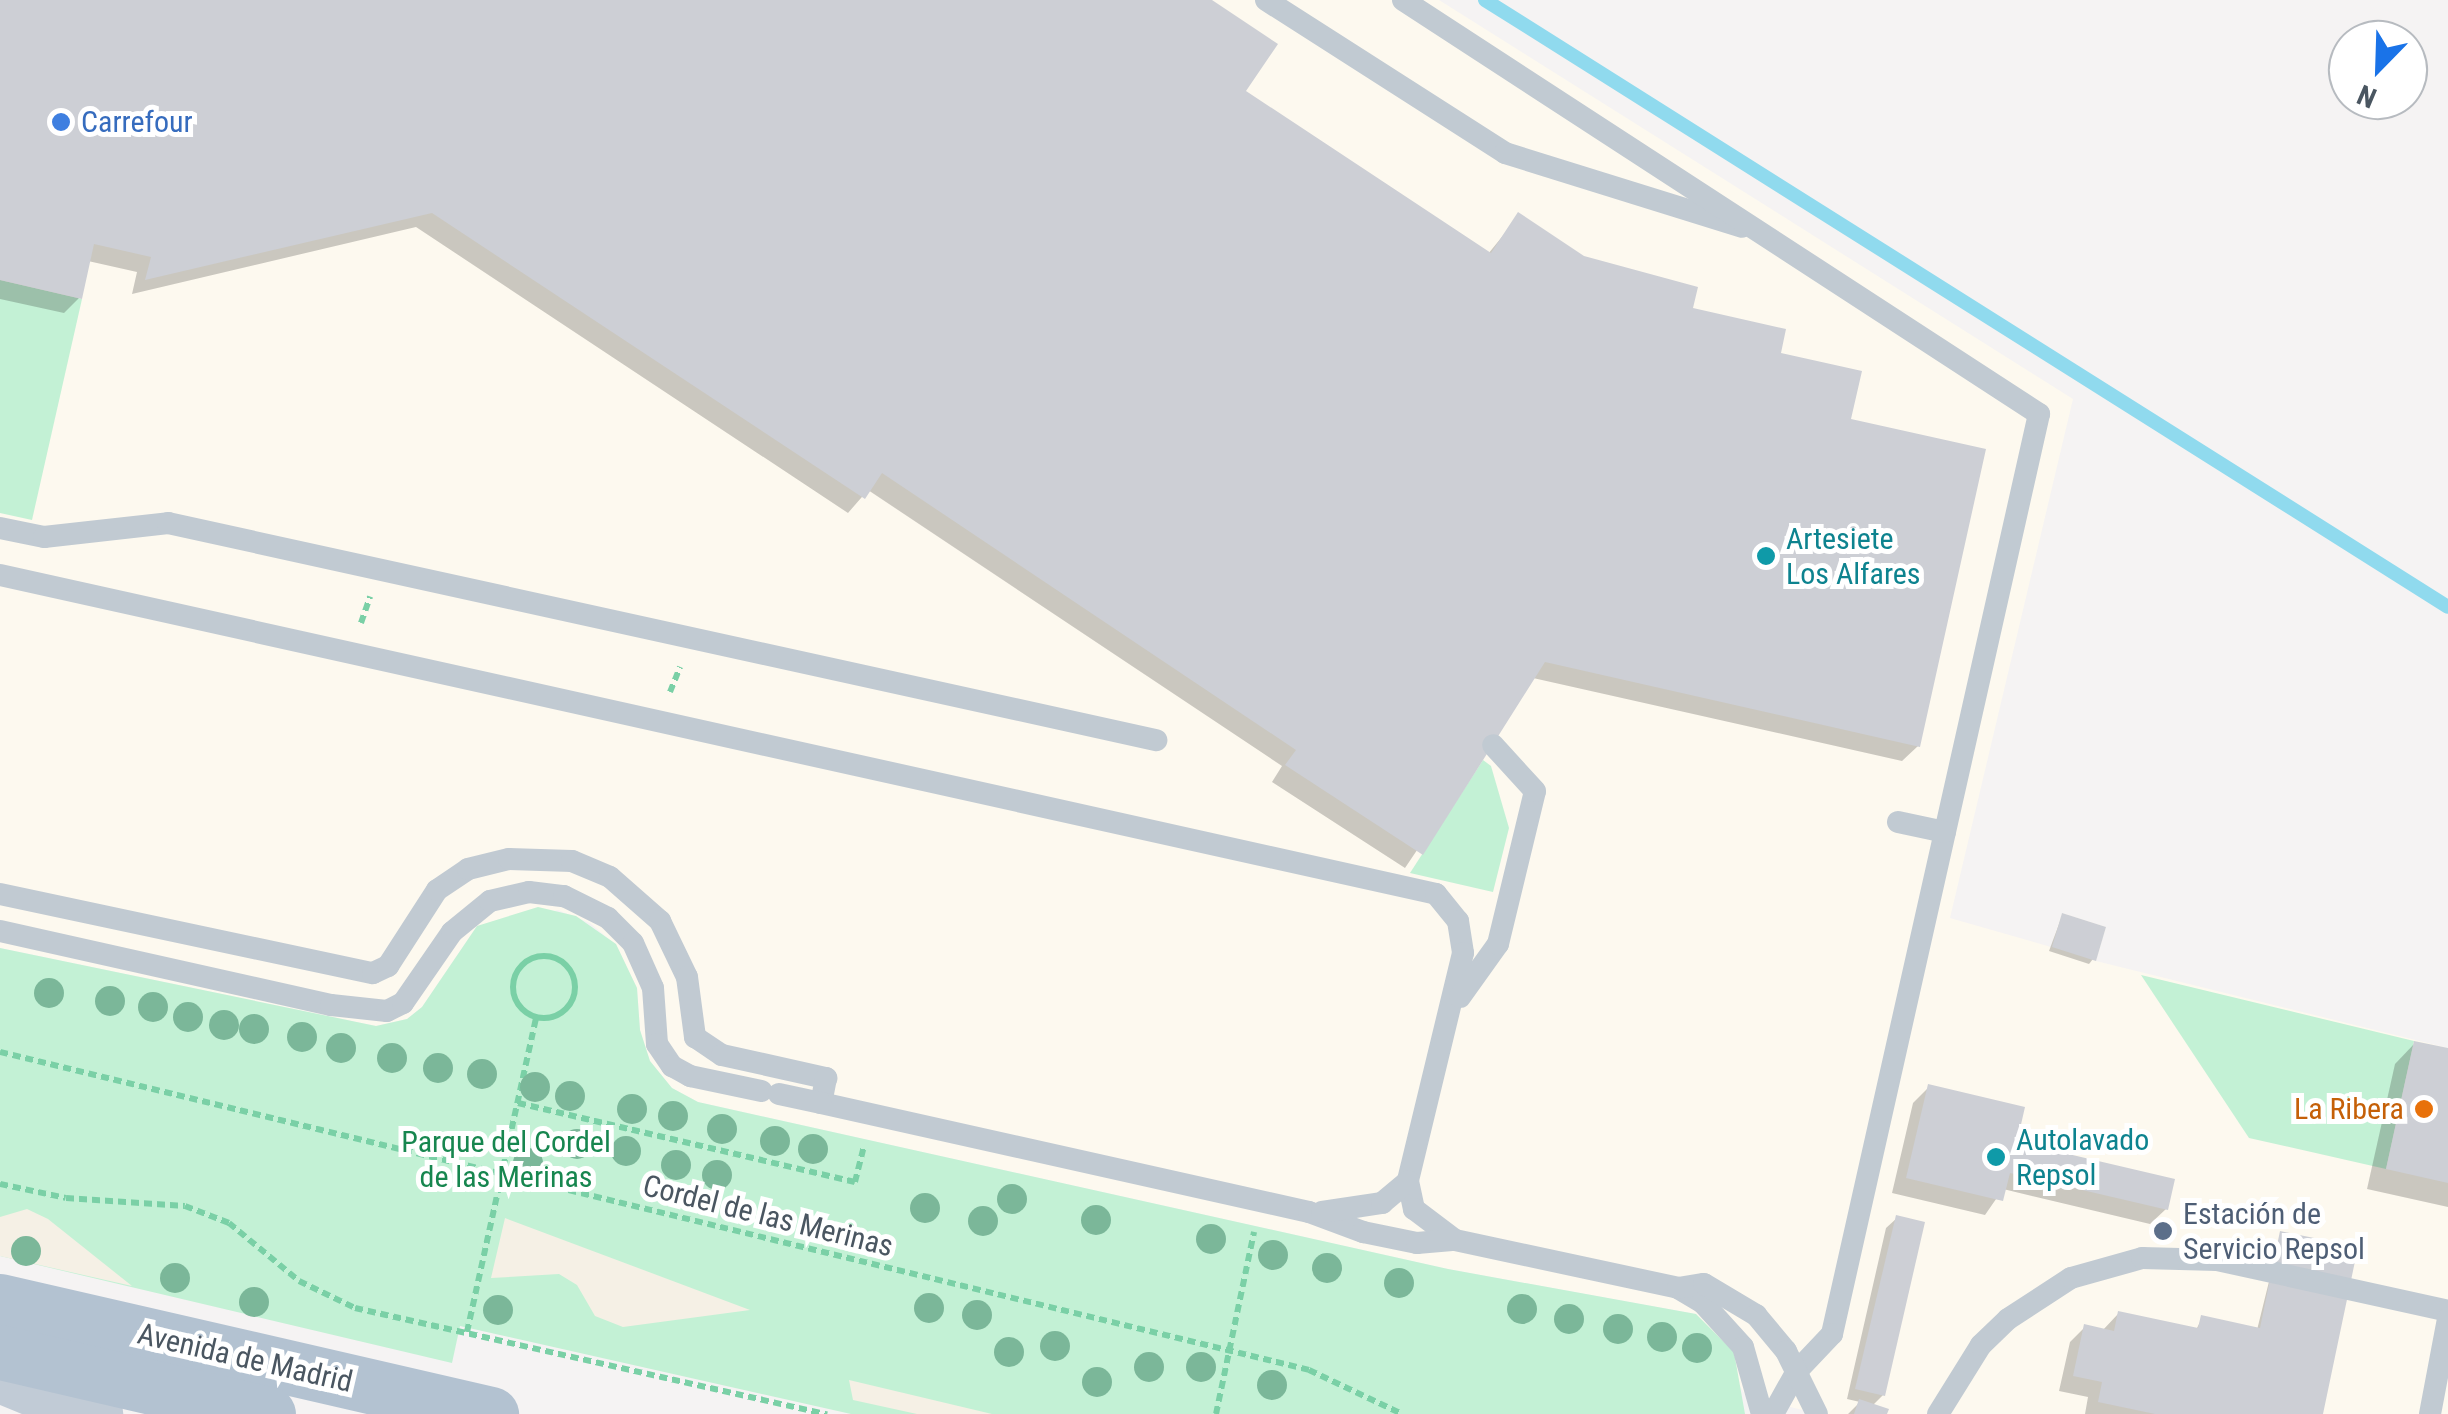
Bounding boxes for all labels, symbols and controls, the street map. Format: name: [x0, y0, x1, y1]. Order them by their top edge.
north arrow: [2328, 20, 2428, 120]
text: N: [2353, 78, 2381, 115]
place label: Carrefour: [81, 104, 193, 140]
marker: Carrefour: [50, 111, 72, 133]
place label: Artesiete Los Alfares: [1786, 521, 1921, 592]
marker: Artesiete Los Alfares: [1755, 545, 1777, 567]
place label: La Ribera: [2294, 1091, 2404, 1127]
marker: La Ribera: [2413, 1098, 2435, 1120]
place label: Autolavado Repsol: [2016, 1122, 2149, 1192]
park label: Parque del Cordel de las Merinas: [401, 1124, 611, 1194]
marker: Autolavado Repsol: [1985, 1146, 2007, 1168]
street label: Cordel de las Merinas: [639, 1167, 897, 1265]
place label: Estación de Servicio Repsol: [2183, 1196, 2365, 1266]
marker: Estación de Servicio Repsol: [2152, 1220, 2174, 1242]
street label: Avenida de Madrid: [134, 1316, 356, 1400]

